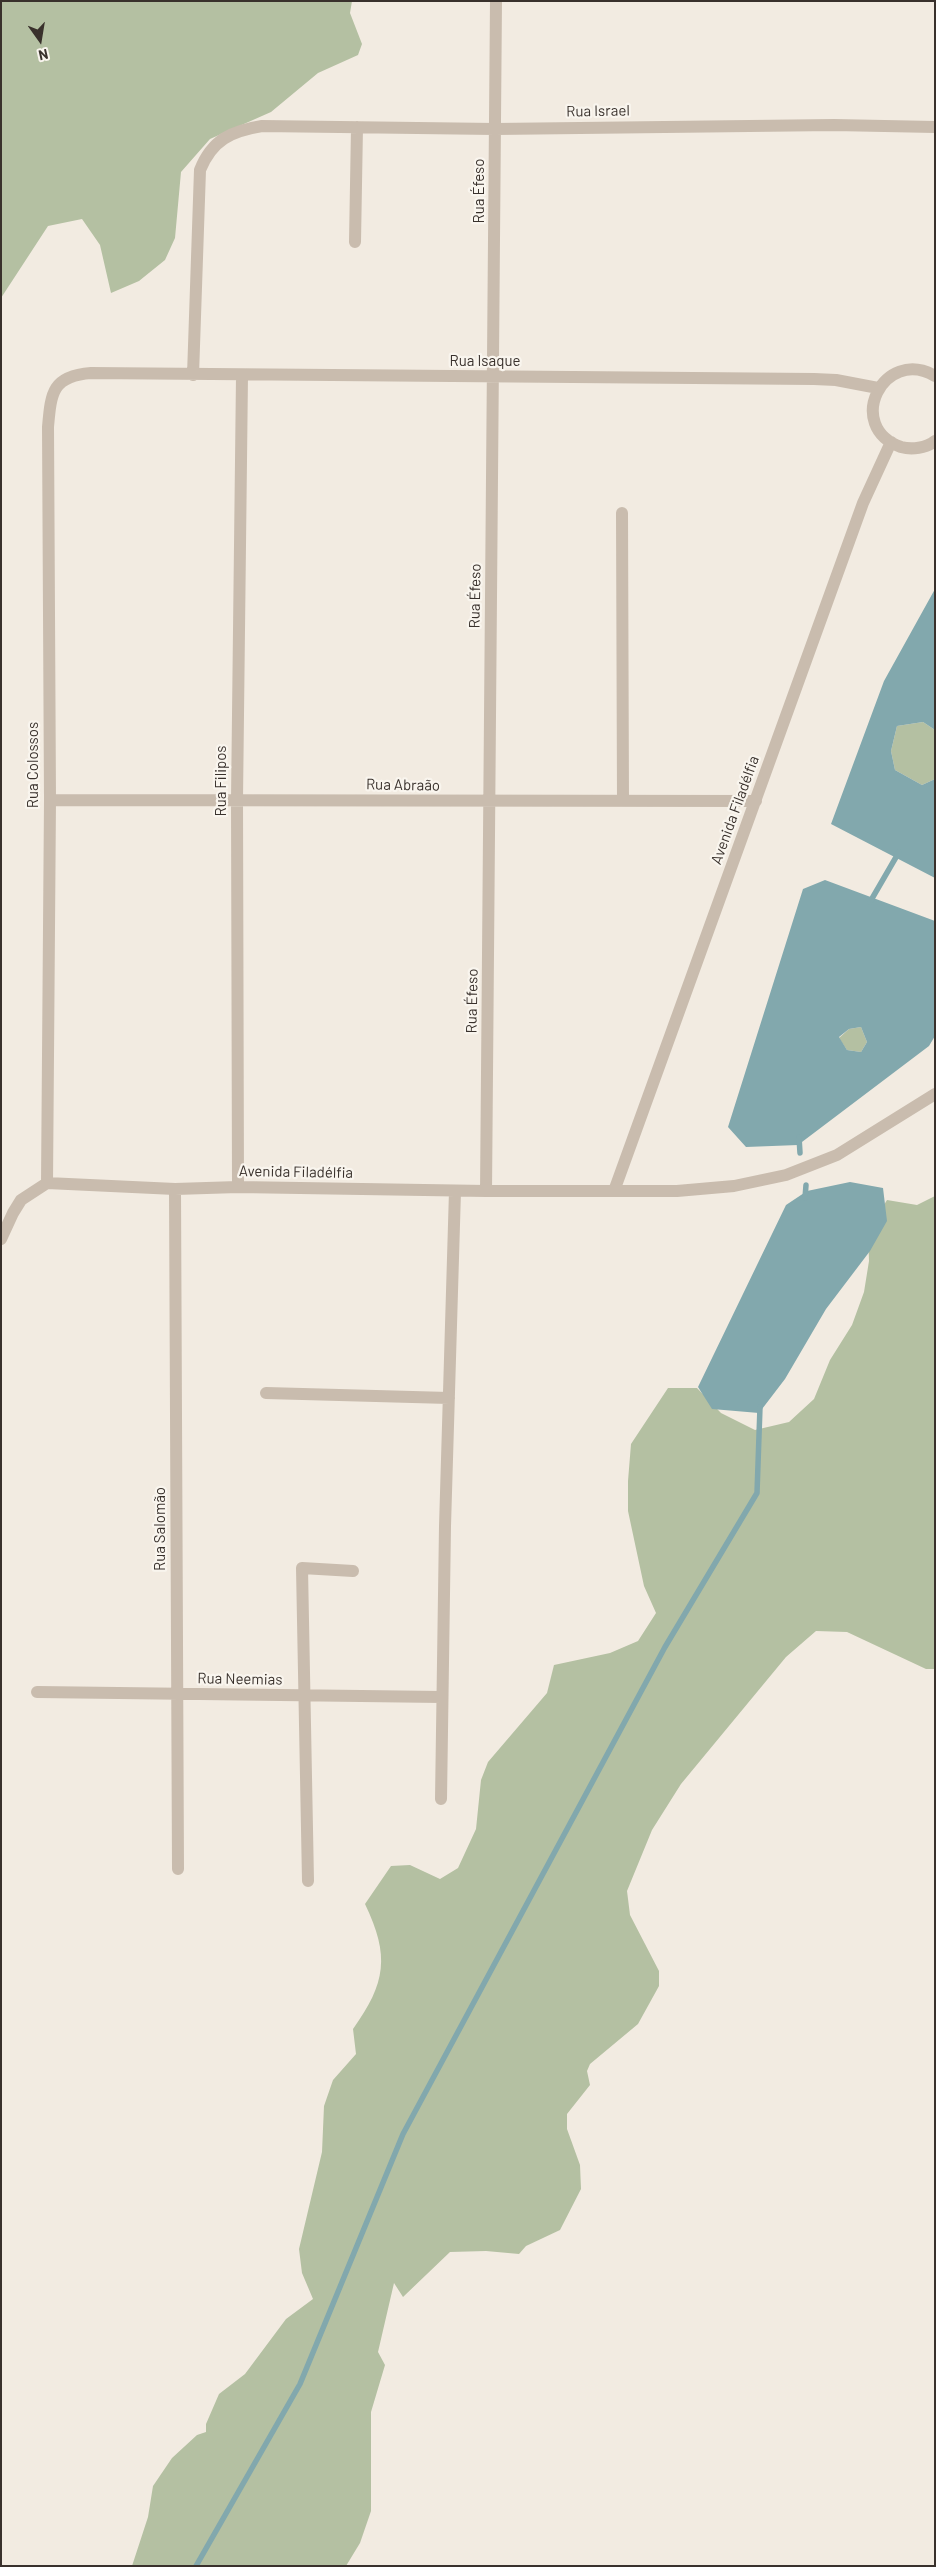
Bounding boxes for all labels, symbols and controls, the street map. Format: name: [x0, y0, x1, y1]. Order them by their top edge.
north arrow: [15, 15, 65, 65]
text: N: [37, 46, 50, 64]
street label: Rua Israel: [566, 101, 630, 121]
street label: Rua Éfeso: [470, 159, 488, 223]
street label: Rua Isaque: [450, 352, 520, 370]
street label: Rua Éfeso: [465, 563, 485, 629]
street label: Rua Colossos: [24, 722, 42, 808]
street label: Rua Filipos: [212, 745, 230, 817]
street label: Avenida Filadélfia: [707, 753, 763, 867]
street label: Rua Abraão: [366, 775, 440, 795]
street label: Rua Éfeso: [462, 968, 482, 1034]
street label: Avenida Filadélfia: [239, 1162, 353, 1182]
street label: Rua Salomão: [151, 1487, 169, 1571]
street label: Rua Neemias: [197, 1669, 283, 1689]

